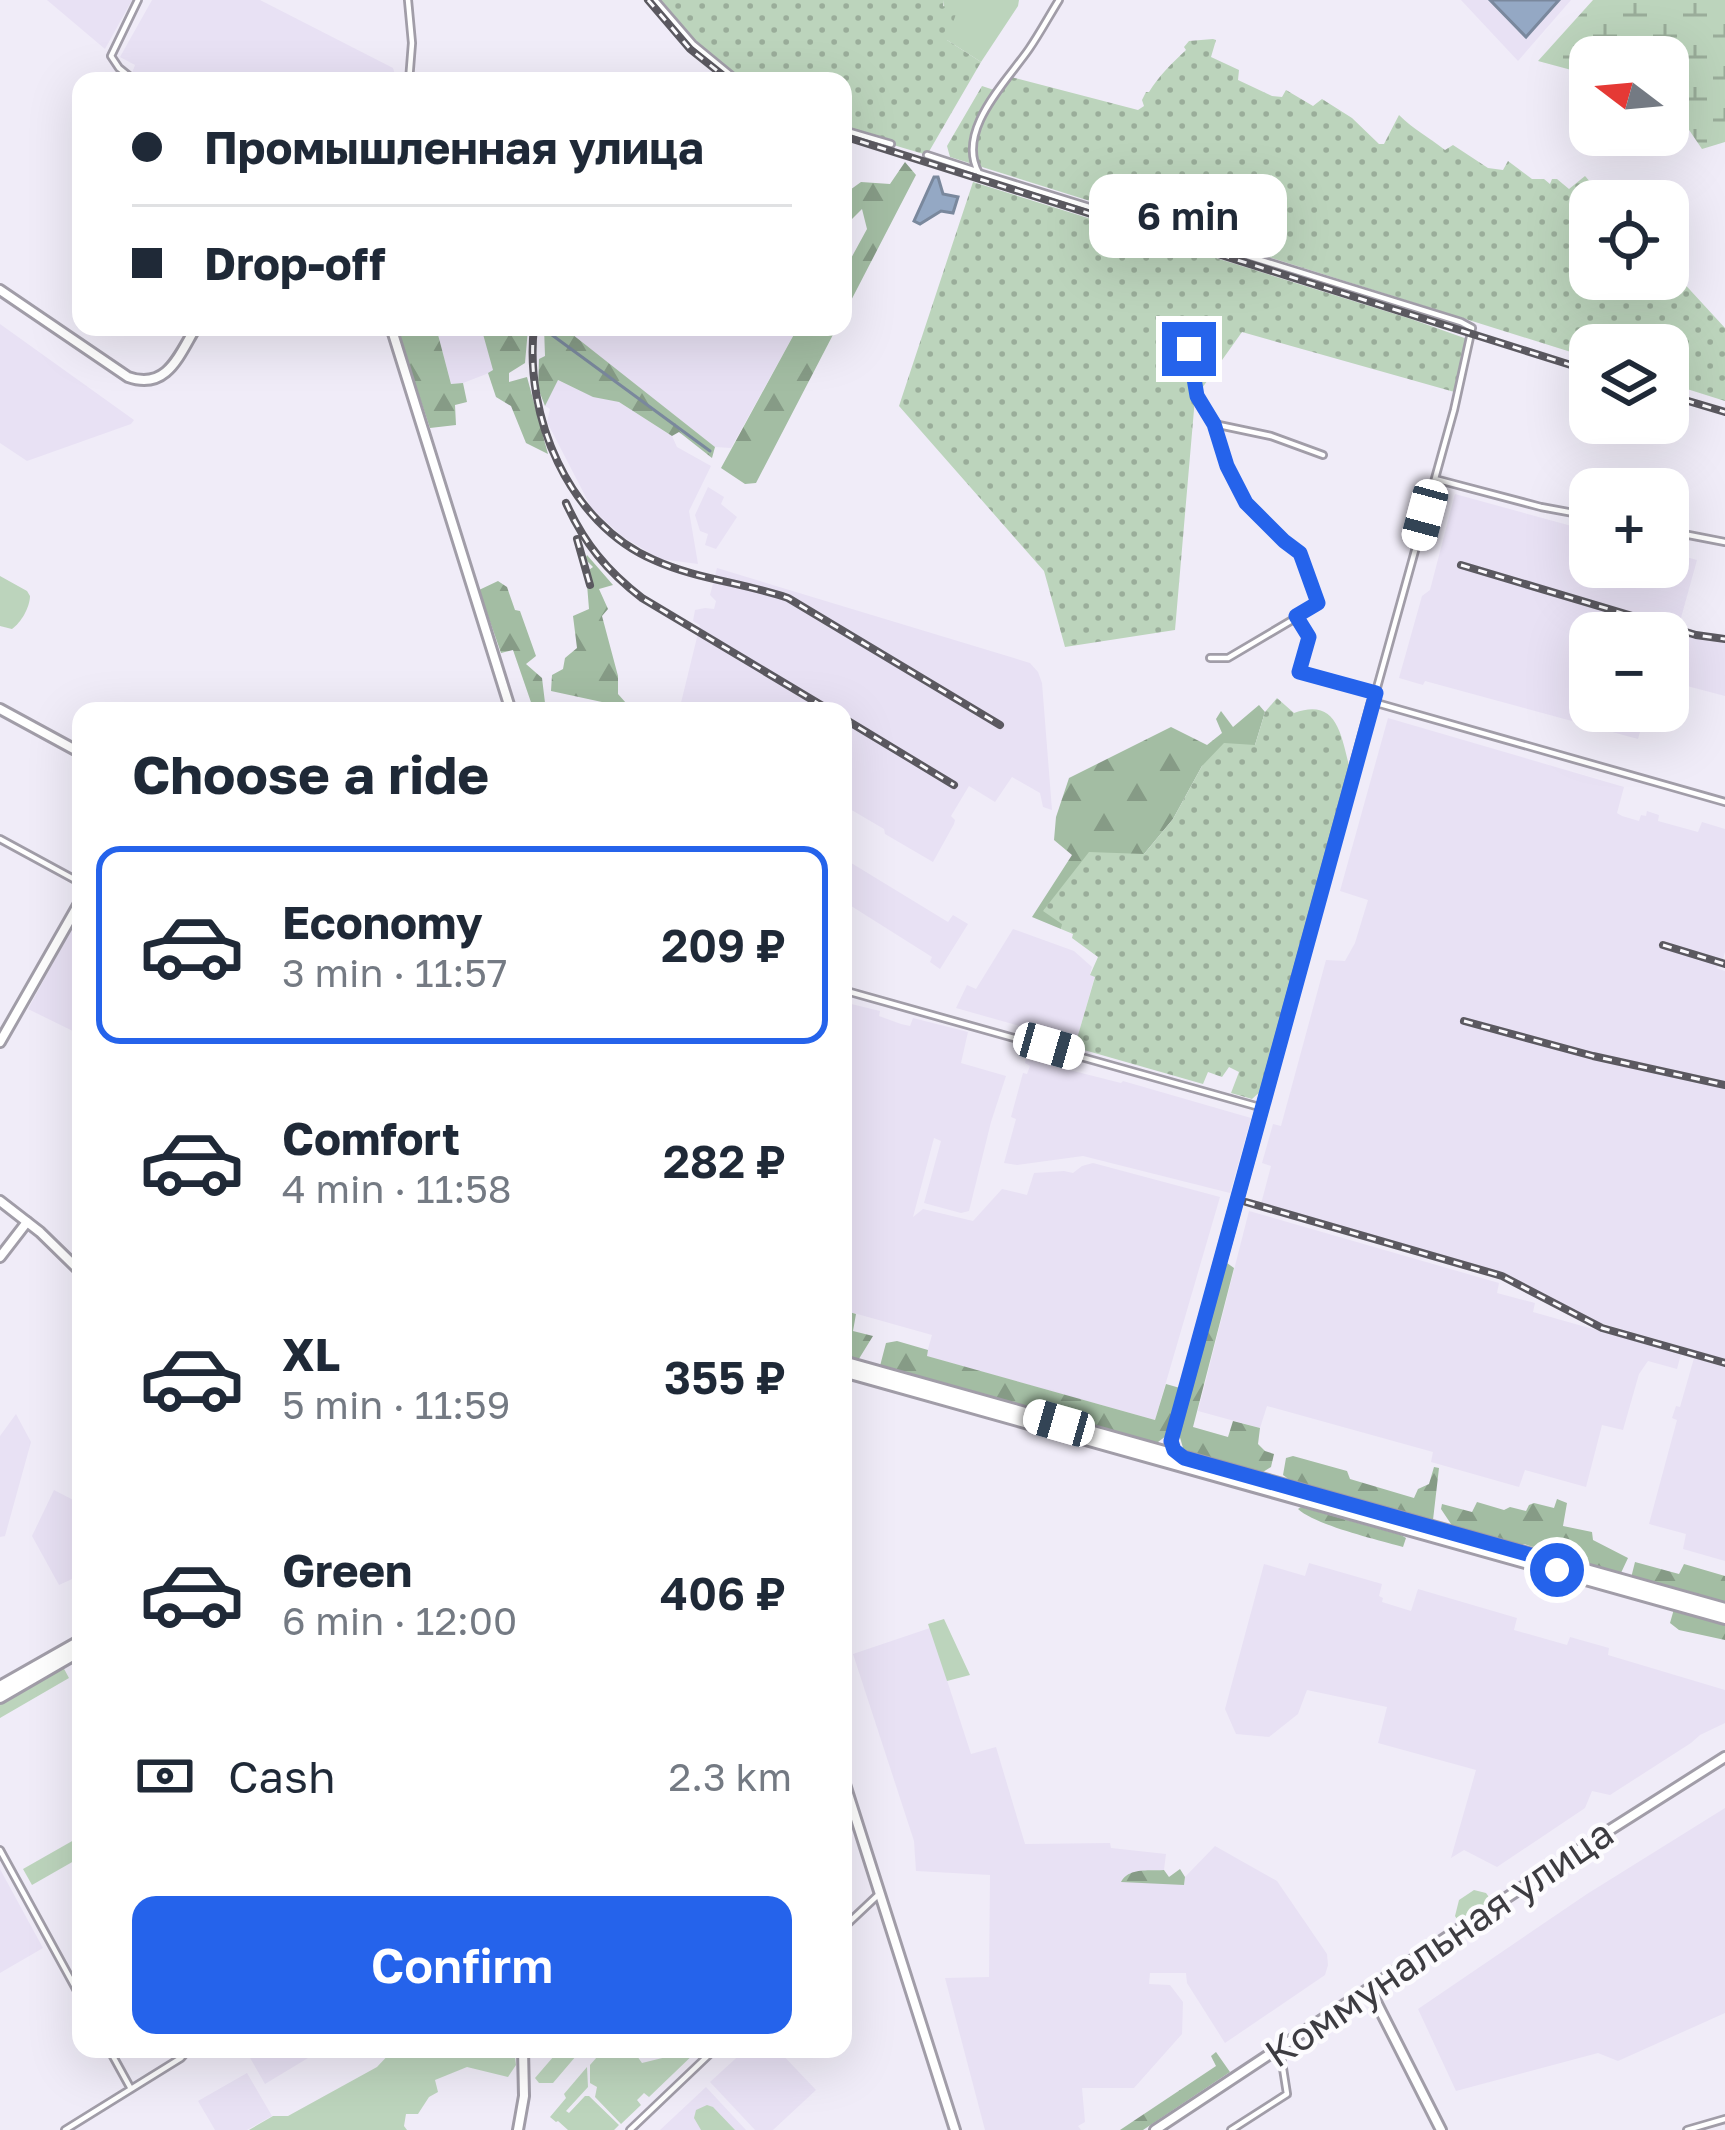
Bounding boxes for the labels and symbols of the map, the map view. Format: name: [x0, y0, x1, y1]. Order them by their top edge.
north arrow: [1569, 36, 1689, 156]
callout: 6 min: [1090, 175, 1288, 259]
route end: [1162, 322, 1216, 376]
car: [1398, 476, 1452, 554]
car: [1009, 1019, 1089, 1073]
car: [1019, 1396, 1099, 1450]
route start: [1530, 1543, 1584, 1597]
street label: Коммунальная улица: [1256, 1809, 1621, 2076]

